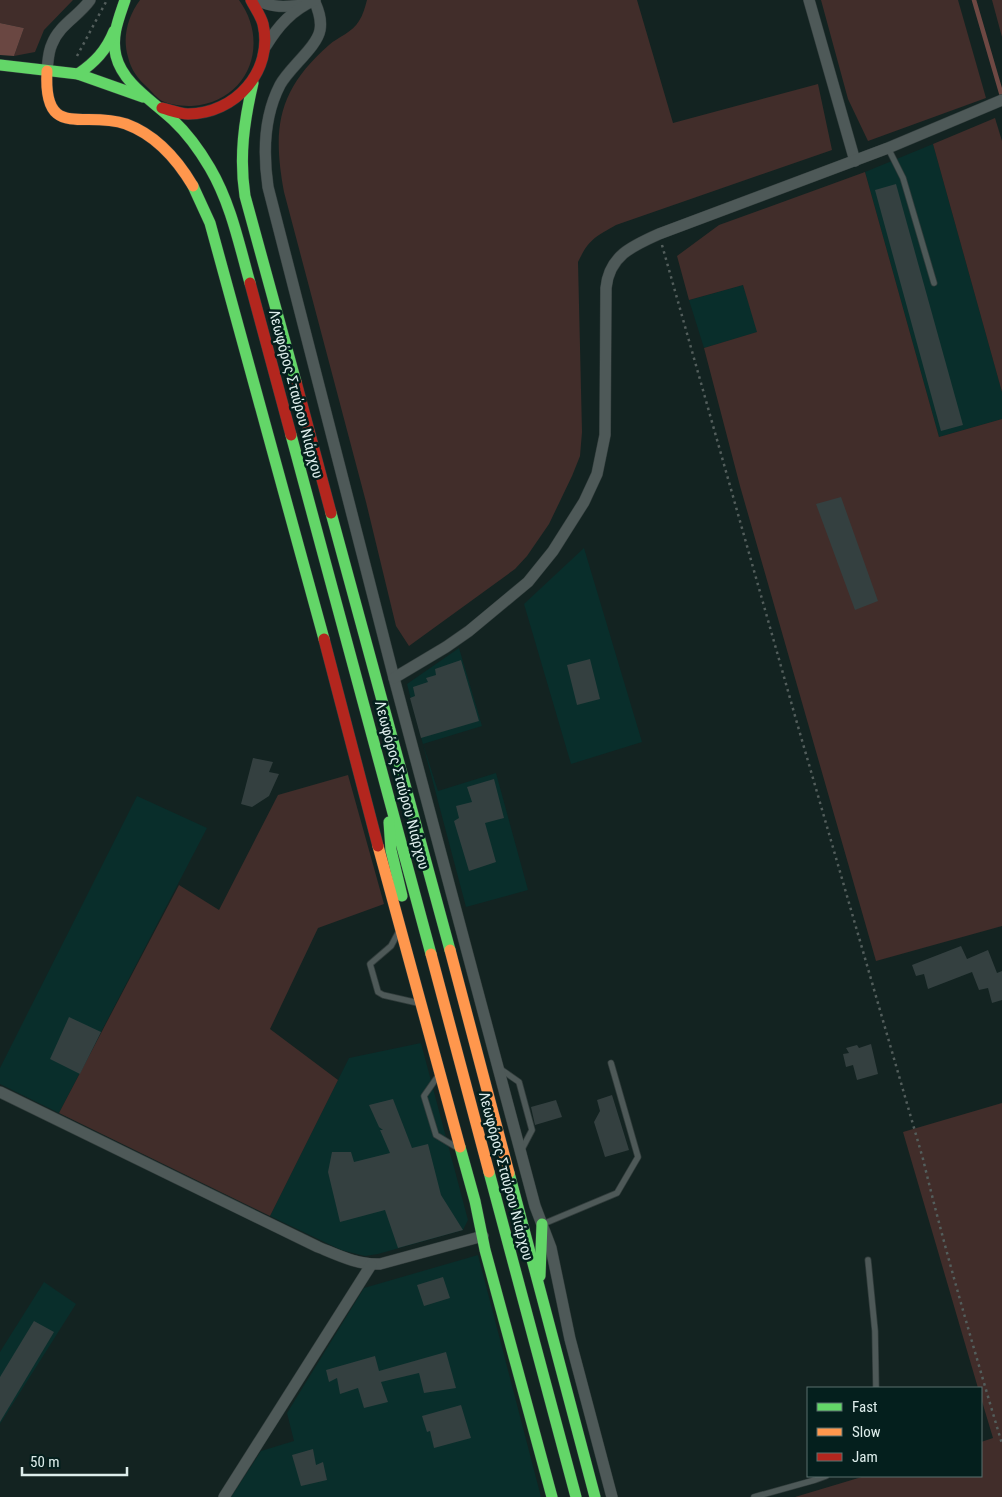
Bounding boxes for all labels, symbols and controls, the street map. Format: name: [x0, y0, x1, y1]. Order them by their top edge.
street label: Λεωφόρος Σταύρου Νιάρχου: [265, 308, 327, 480]
street label: Λεωφόρος Σταύρου Νιάρχου: [371, 699, 433, 871]
street label: Λεωφόρος Σταύρου Νιάρχου: [475, 1090, 537, 1262]
legend: [807, 1387, 982, 1477]
text: Fast: [852, 1398, 877, 1416]
text: Slow: [852, 1423, 881, 1441]
scale bar: [22, 1444, 128, 1476]
text: Jam: [852, 1448, 878, 1466]
text: 50 m: [30, 1453, 60, 1471]

